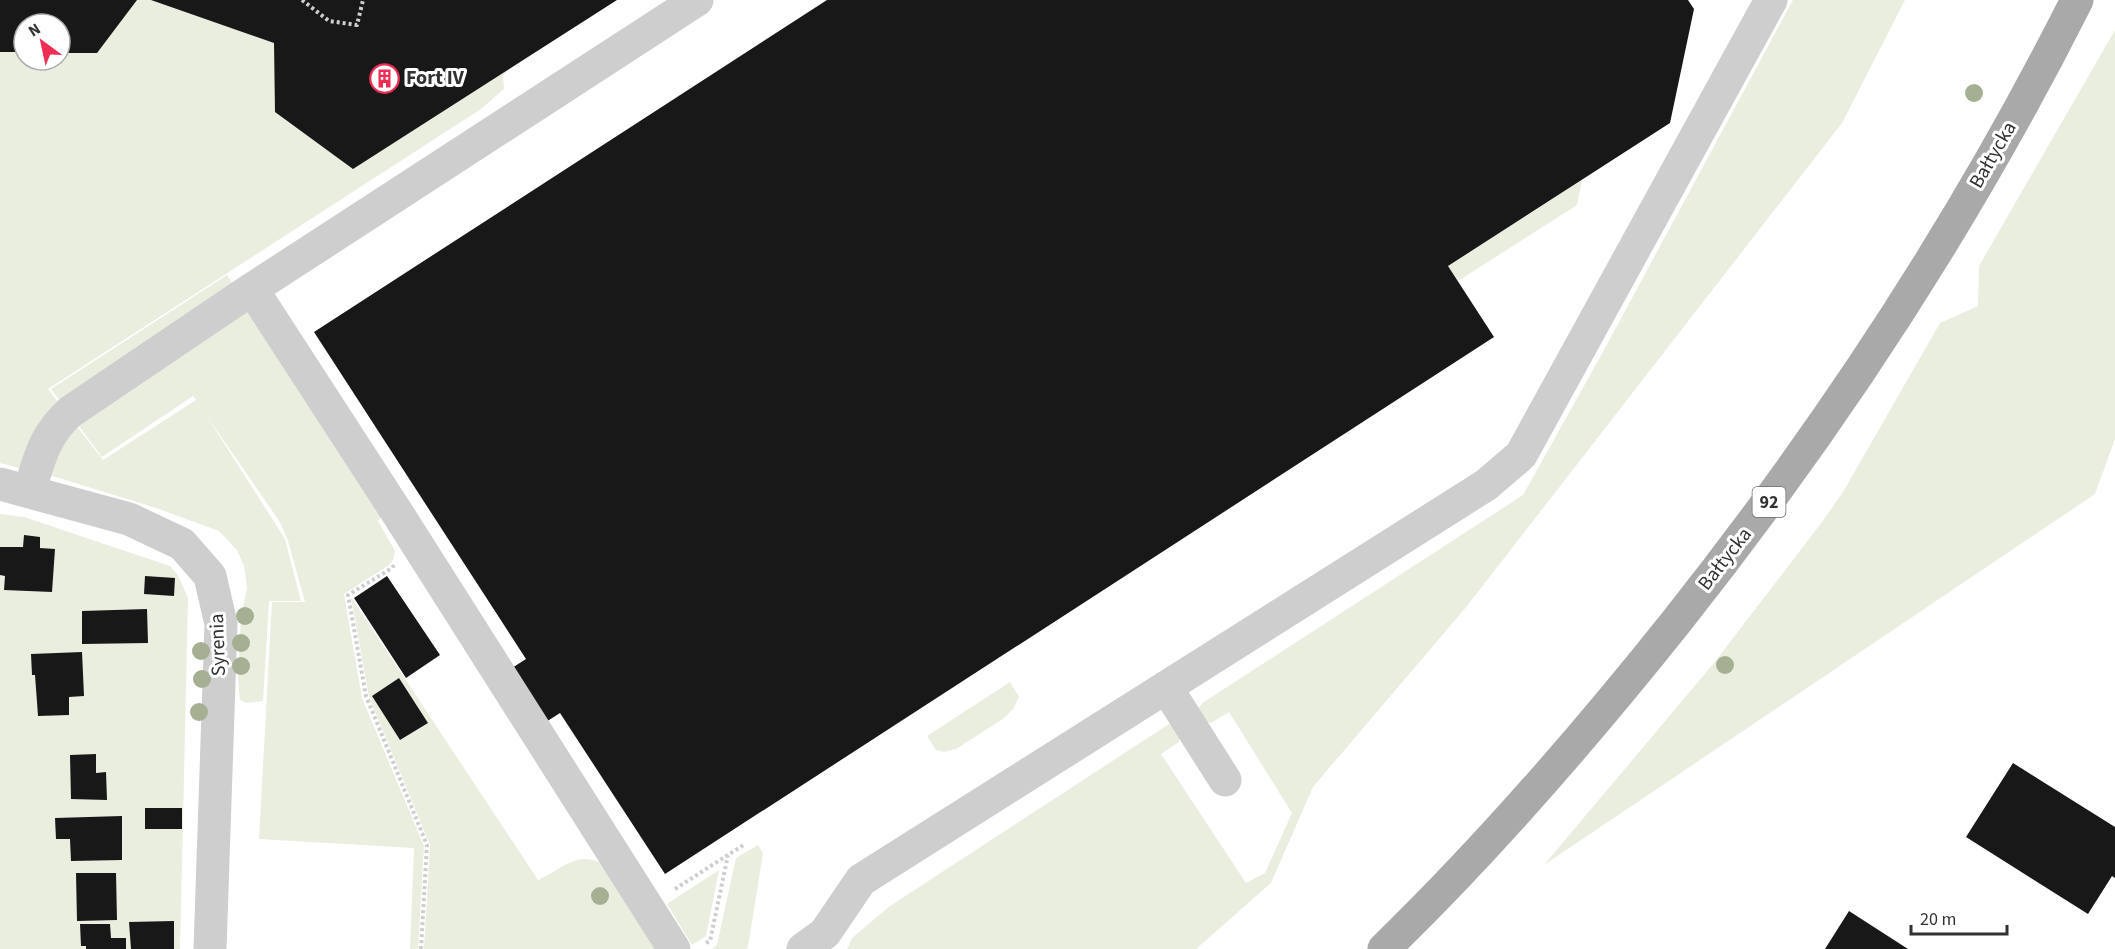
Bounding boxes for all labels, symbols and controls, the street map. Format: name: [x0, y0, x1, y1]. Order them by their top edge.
north arrow: [12, 12, 72, 72]
text: N: [24, 18, 45, 42]
building icon: Fort IV: [369, 62, 401, 94]
place label: Fort IV: [406, 64, 465, 92]
street label: Bałtycka: [1963, 116, 2023, 194]
road number: 92: [1752, 487, 1786, 517]
street label: Bałtycka: [1692, 522, 1758, 596]
street label: Syrenia: [203, 613, 233, 677]
scale bar: [1911, 898, 2007, 936]
text: 20 m: [1920, 907, 1956, 932]

